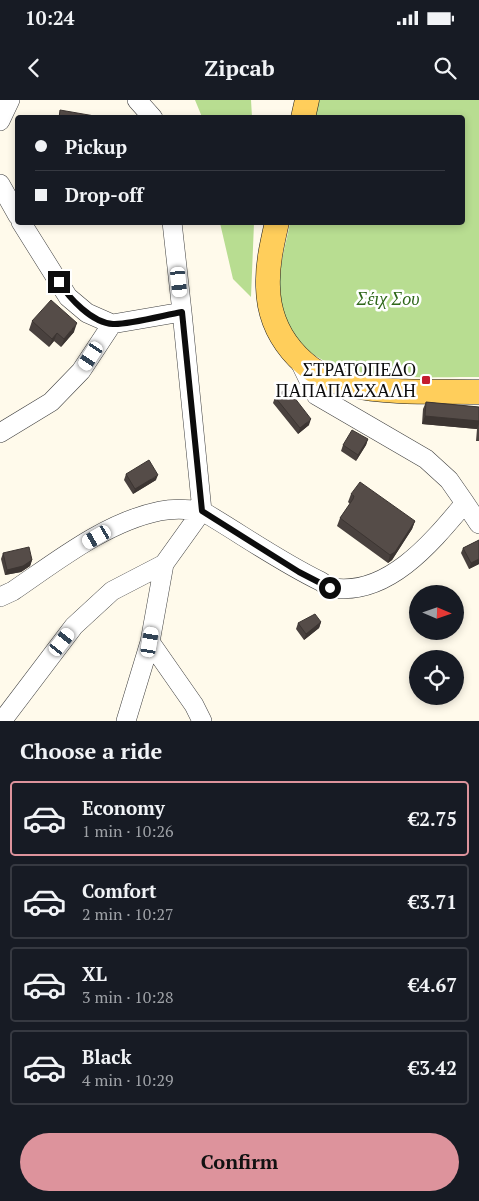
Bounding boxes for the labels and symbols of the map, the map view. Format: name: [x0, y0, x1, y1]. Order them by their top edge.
car: [169, 266, 188, 298]
route end: [48, 271, 70, 293]
park label: Σέιχ Σου: [355, 286, 420, 310]
car: [76, 339, 105, 373]
place label: ΣΤΡΑΤΟΠΕΔΟ ΠΑΠΑΠΑΣΧΑΛΗ: [275, 357, 416, 402]
marker: ΣΤΡΑΤΟΠΕΔΟ ΠΑΠΑΠΑΣΧΑΛΗ: [420, 374, 432, 386]
car: [80, 523, 113, 551]
route start: [319, 577, 341, 599]
north arrow: [409, 585, 464, 640]
car: [46, 626, 77, 658]
car: [140, 626, 159, 658]

